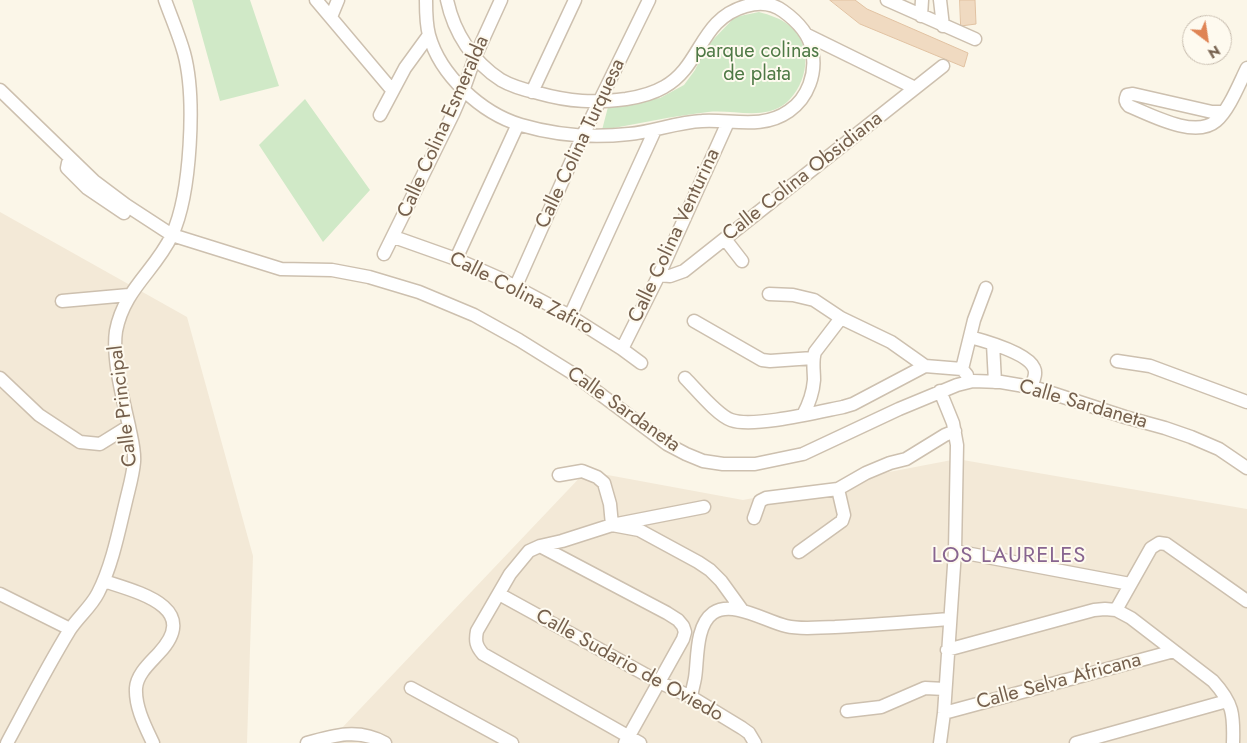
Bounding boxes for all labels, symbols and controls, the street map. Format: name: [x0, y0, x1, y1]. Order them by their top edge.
north arrow: [1182, 15, 1232, 65]
street label: Calle Colina Esmeralda: [393, 32, 495, 222]
park label: parque colinas de plata: [695, 40, 819, 87]
text: N: [1204, 41, 1224, 63]
street label: Calle Colina Turquesa: [531, 56, 631, 232]
street label: Calle Colina Obsidiana: [718, 107, 888, 247]
street label: Calle Colina Venturina: [624, 145, 726, 327]
street label: Calle Colina Zafiro: [445, 247, 597, 341]
street label: Calle Principal: [105, 344, 143, 468]
street label: Calle Sardaneta: [562, 362, 684, 458]
street label: Calle Sardaneta: [1016, 375, 1150, 435]
district label: LOS LAURELES: [930, 544, 1088, 570]
street label: Calle Sudario de Oviedo: [531, 604, 727, 728]
street label: Calle Selva Africana: [974, 648, 1144, 716]

